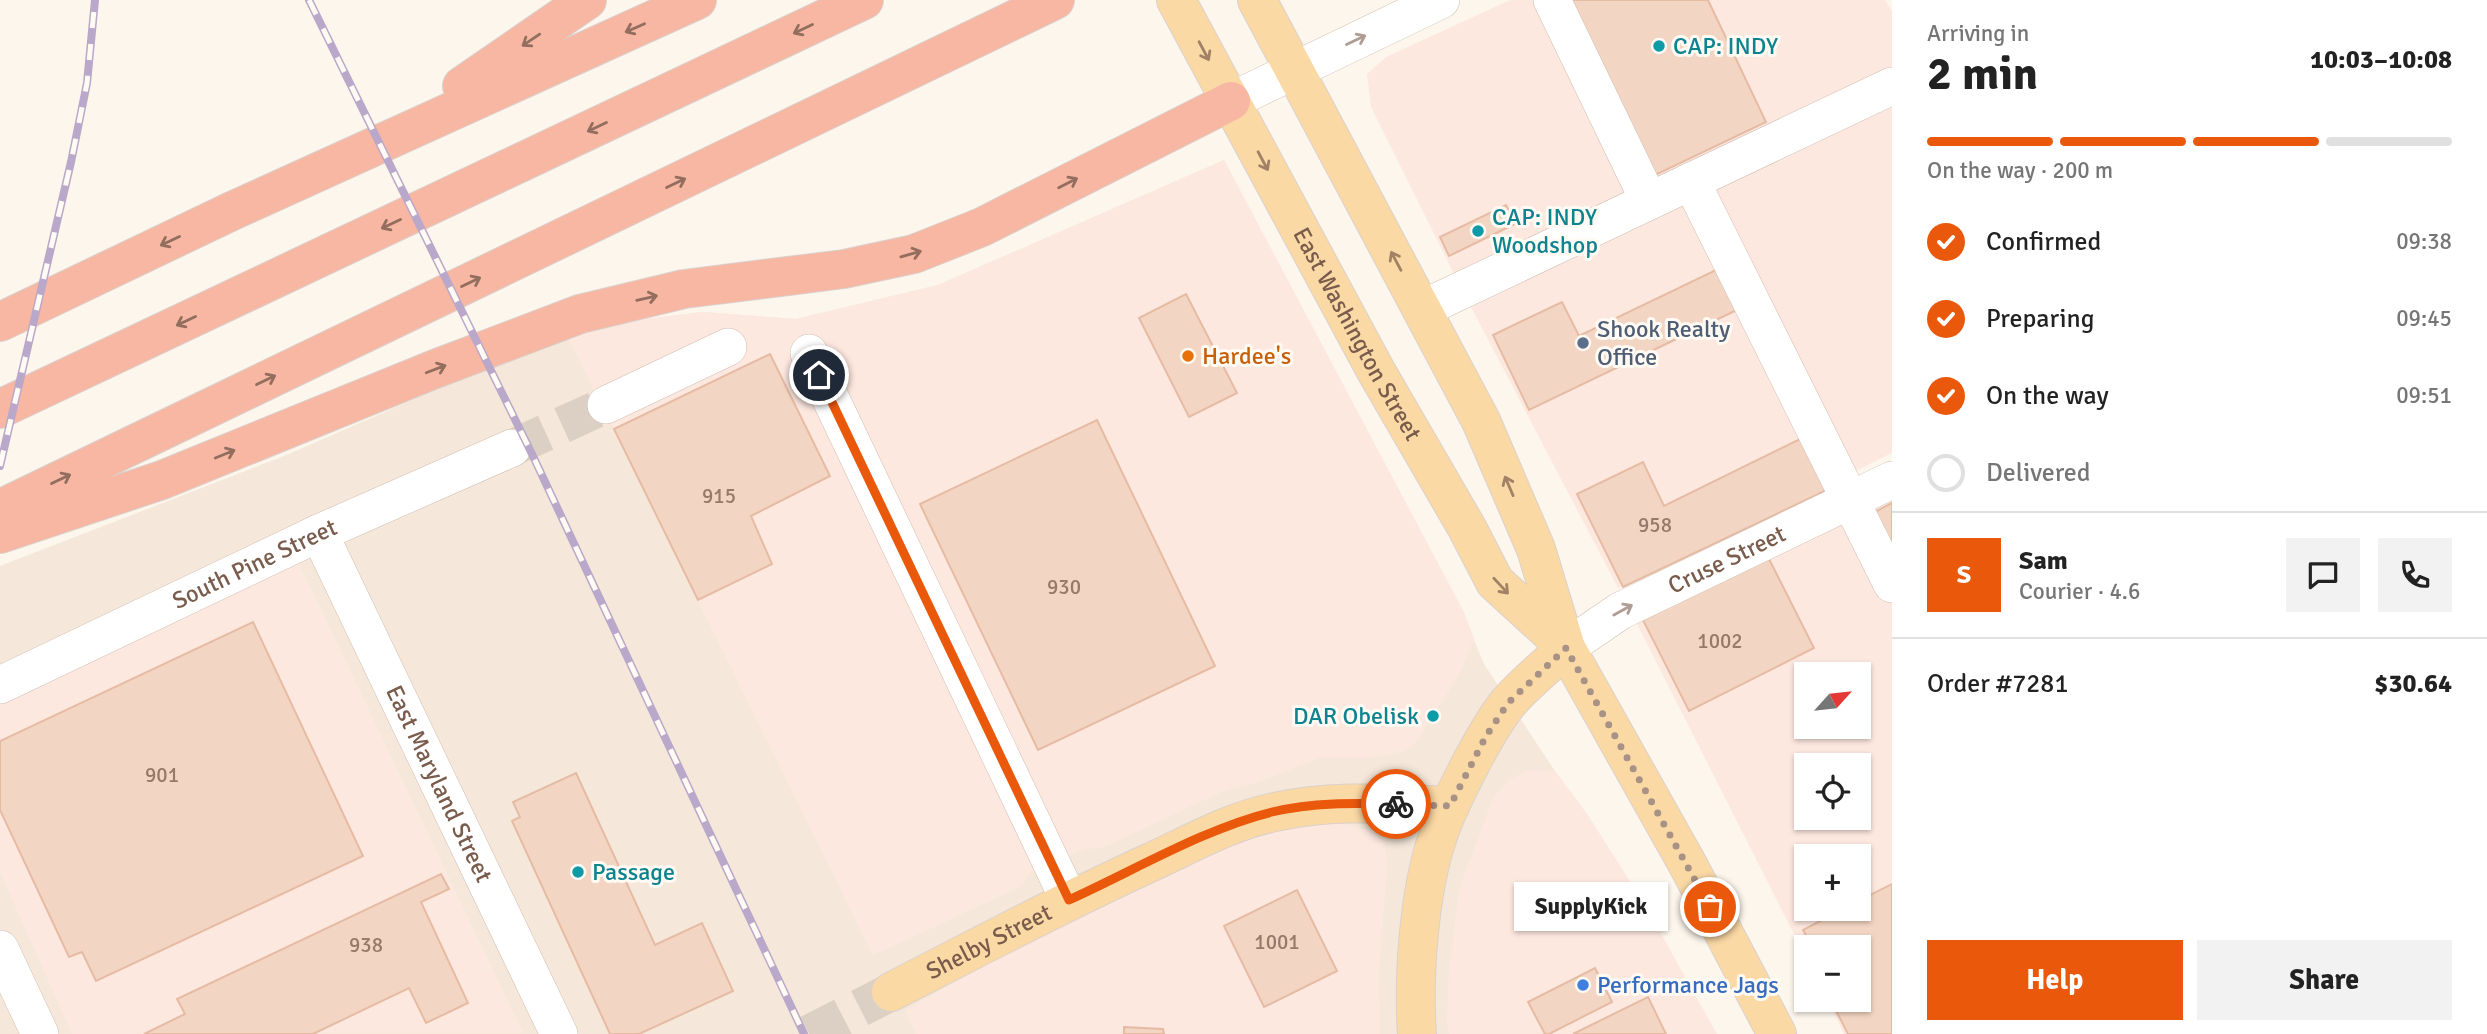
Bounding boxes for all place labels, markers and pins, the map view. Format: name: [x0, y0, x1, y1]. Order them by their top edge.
place label: CAP: INDY: [1673, 31, 1778, 61]
marker: CAP: INDY: [1651, 38, 1667, 54]
place label: CAP: INDY Woodshop: [1492, 202, 1598, 260]
marker: CAP: INDY Woodshop: [1470, 223, 1486, 239]
place label: Shook Realty Office: [1597, 314, 1730, 372]
marker: Shook Realty Office: [1575, 335, 1591, 351]
place label: Hardee's: [1202, 341, 1291, 371]
pin: [789, 345, 849, 405]
marker: Hardee's: [1180, 348, 1196, 364]
place label: DAR Obelisk: [1293, 701, 1419, 731]
marker: DAR Obelisk: [1425, 708, 1441, 724]
place label: Passage: [592, 857, 675, 887]
marker: Passage: [570, 864, 586, 880]
pin: [1680, 877, 1740, 937]
callout: SupplyKick: [1514, 883, 1668, 932]
place label: Performance Jags: [1597, 970, 1779, 1000]
marker: Performance Jags: [1575, 977, 1591, 993]

